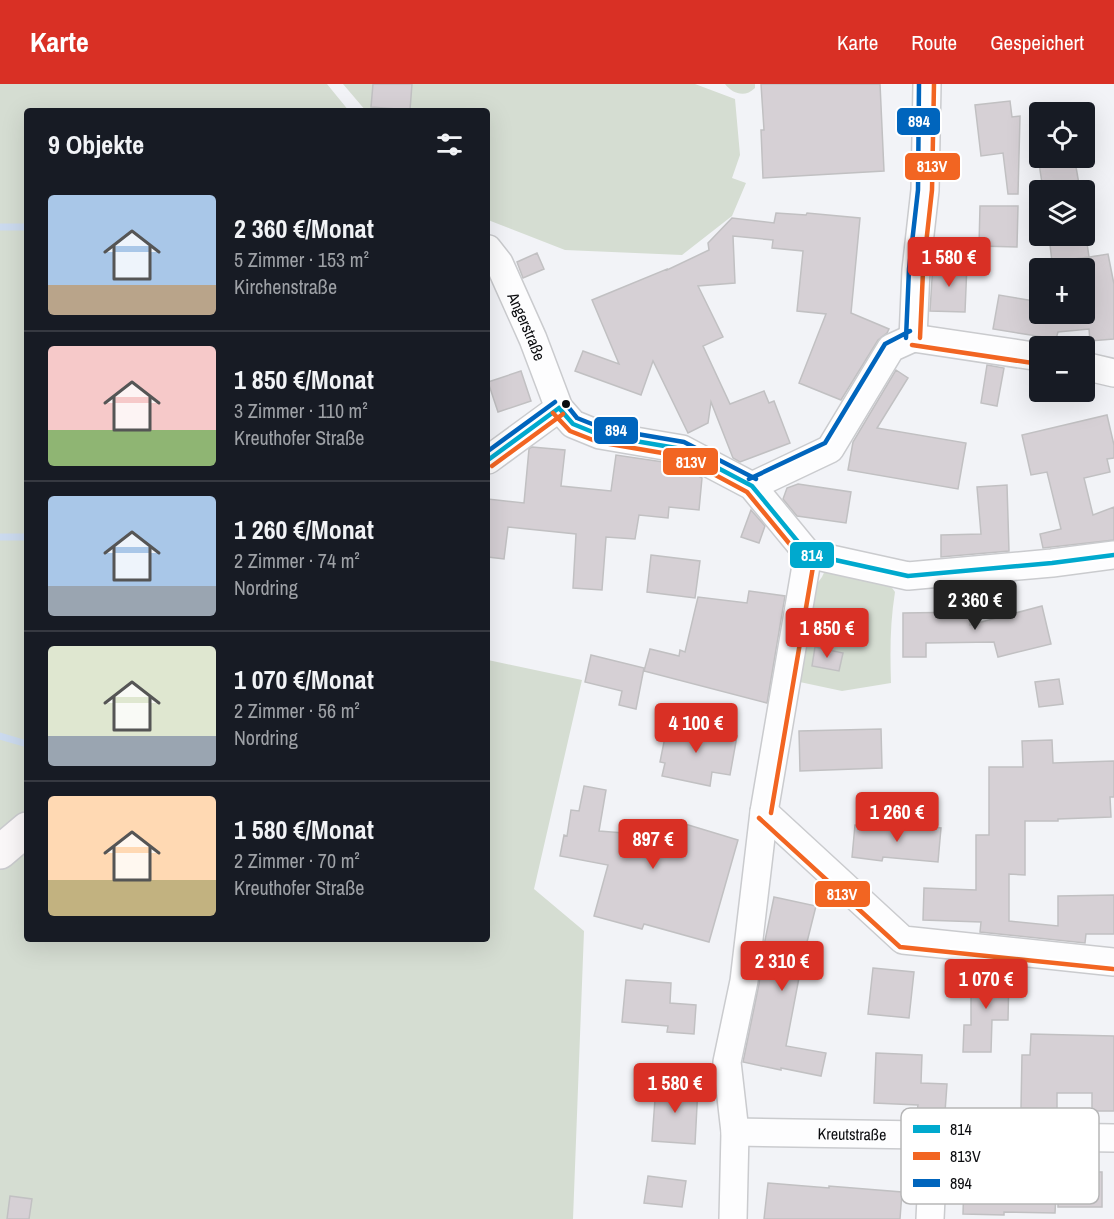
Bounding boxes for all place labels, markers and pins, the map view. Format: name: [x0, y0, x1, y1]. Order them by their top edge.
pin: 1 580 €: [894, 237, 1004, 288]
unlabelled marker: [560, 398, 572, 410]
pin: 2 360 €: [920, 580, 1030, 631]
pin: 1 850 €: [772, 608, 882, 659]
pin: 4 100 €: [641, 703, 751, 754]
pin: 1 260 €: [842, 792, 952, 843]
pin: 897 €: [611, 819, 695, 870]
pin: 2 310 €: [727, 941, 837, 992]
pin: 1 070 €: [931, 959, 1041, 1010]
pin: 1 580 €: [620, 1063, 730, 1114]

